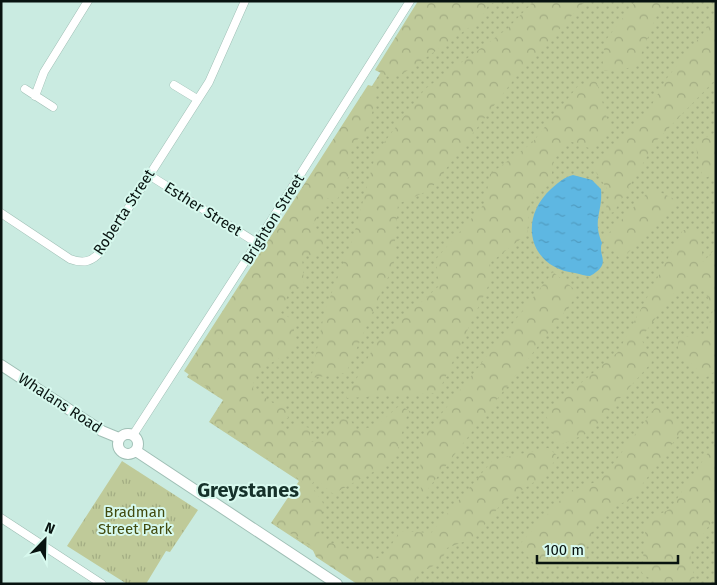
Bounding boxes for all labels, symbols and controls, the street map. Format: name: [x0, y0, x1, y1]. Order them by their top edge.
street label: Roberta Street: [90, 165, 159, 258]
street label: Brighton Street: [238, 170, 308, 268]
street label: Esther Street: [161, 178, 245, 240]
street label: Whalans Road: [15, 369, 105, 437]
district label: Greystanes: [197, 478, 299, 502]
park label: Bradman Street Park: [98, 503, 172, 538]
north arrow: [20, 515, 70, 565]
text: N: [42, 519, 57, 538]
scale bar: [537, 532, 678, 564]
text: 100 m: [544, 541, 584, 559]

